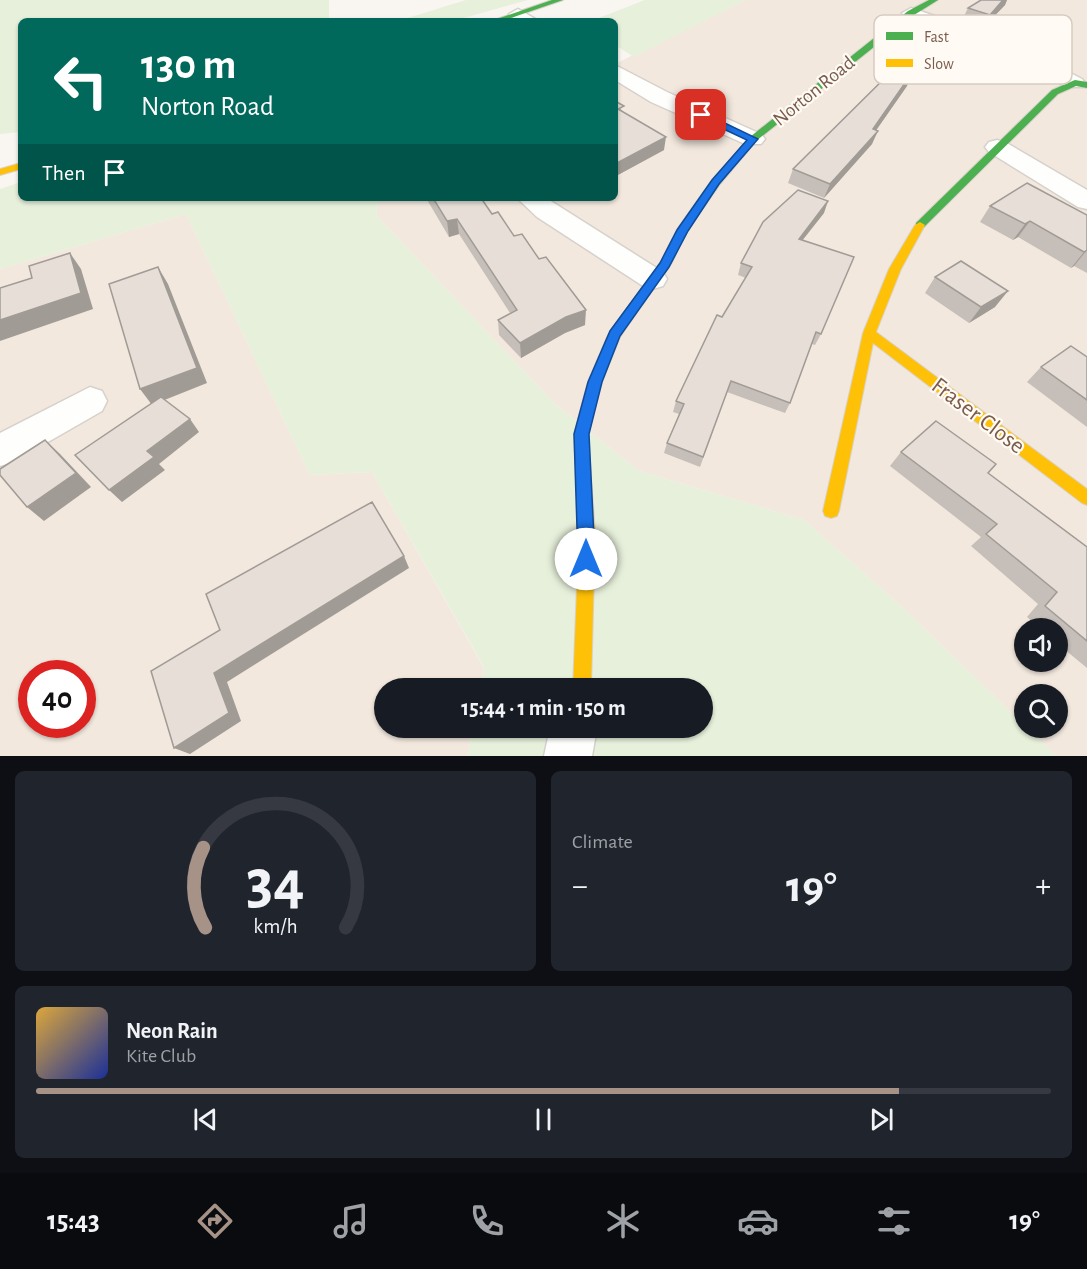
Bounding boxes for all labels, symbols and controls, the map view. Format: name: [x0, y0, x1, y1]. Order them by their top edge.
legend: [874, 15, 1072, 84]
text: Fast: [924, 29, 949, 45]
icon: left: [42, 42, 120, 120]
text: 130 m: [141, 44, 236, 86]
street label: Norton Road: [769, 52, 859, 130]
text: Slow: [924, 56, 954, 72]
pin: [675, 89, 726, 140]
text: Norton Road: [141, 93, 274, 120]
icon: arrive: [684, 98, 717, 131]
icon: arrive: [98, 156, 131, 189]
text: Then: [42, 162, 86, 184]
street label: Fraser Close: [927, 373, 1029, 459]
position arrow: [554, 527, 618, 591]
map controls: [1014, 618, 1068, 738]
button: sound: [1014, 618, 1068, 672]
speed limit sign: 40: [18, 660, 96, 738]
button: search: [1014, 684, 1068, 738]
text: 15:44 · 1 min · 150 m: [461, 697, 626, 719]
text: Climate: [572, 832, 633, 852]
text: 34: [246, 852, 305, 914]
text: 19°: [786, 865, 837, 910]
text: −: [572, 870, 588, 903]
text: +: [1035, 870, 1051, 903]
text: km/h: [253, 916, 298, 937]
text: Neon Rain: [126, 1020, 218, 1042]
text: Kite Club: [126, 1046, 196, 1066]
icon: previous: [189, 1103, 222, 1136]
icon: pause: [527, 1103, 560, 1136]
icon: next: [865, 1103, 898, 1136]
icon: directions: [194, 1200, 236, 1242]
icon: music: [330, 1200, 372, 1242]
icon: phone: [466, 1200, 508, 1242]
icon: climate: [602, 1200, 644, 1242]
icon: car: [737, 1200, 779, 1242]
icon: filters: [873, 1200, 915, 1242]
text: 15:43: [47, 1207, 100, 1234]
text: 19°: [1009, 1207, 1040, 1234]

